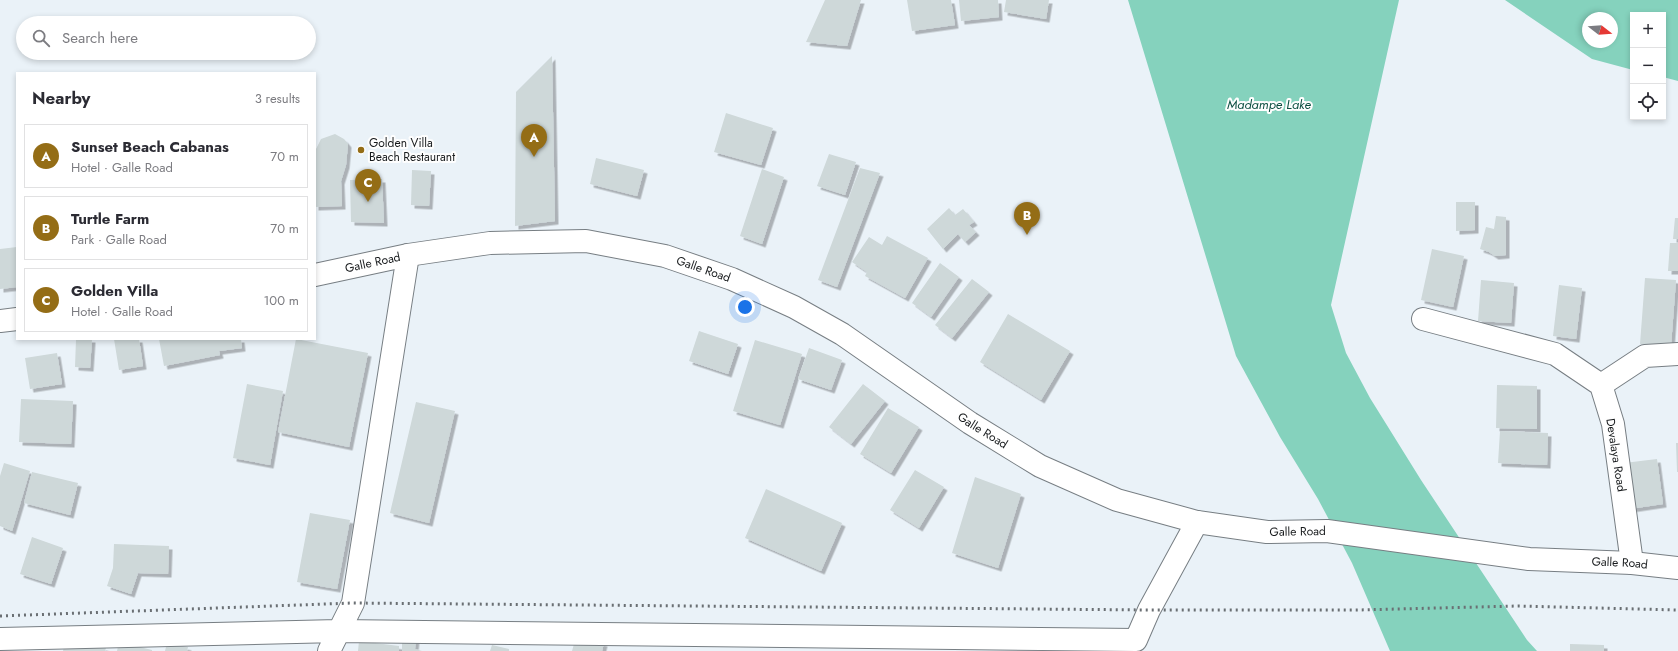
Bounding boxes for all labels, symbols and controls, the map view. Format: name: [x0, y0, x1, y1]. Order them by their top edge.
north arrow: [1582, 12, 1618, 48]
map controls: [1630, 12, 1666, 120]
button: +: [1630, 12, 1666, 48]
search box: [16, 16, 316, 60]
icon: search: [30, 27, 52, 49]
text: Search here: [62, 27, 138, 49]
button: −: [1630, 48, 1666, 84]
button: locate: [1630, 84, 1666, 120]
text: Nearby: [32, 86, 90, 110]
text: 3 results: [255, 89, 300, 108]
water label: Madampe Lake: [1227, 95, 1311, 114]
pin: A: [521, 124, 547, 157]
place label: Golden Villa Beach Restaurant: [369, 134, 455, 166]
text: Sunset Beach Cabanas: [71, 136, 229, 158]
marker: Golden Villa Beach Restaurant: [356, 145, 366, 155]
text: A: [41, 147, 51, 166]
text: 70 m: [270, 147, 299, 166]
text: Hotel · Galle Road: [71, 158, 173, 177]
pin: C: [355, 169, 381, 202]
pin: B: [1014, 202, 1040, 235]
text: Turtle Farm: [71, 208, 149, 230]
text: B: [42, 219, 50, 238]
text: 70 m: [270, 219, 299, 238]
text: Park · Galle Road: [71, 230, 167, 249]
street label: Galle Road: [343, 248, 402, 277]
street label: Galle Road: [674, 252, 733, 287]
text: Golden Villa: [71, 280, 158, 302]
text: C: [41, 291, 51, 310]
text: 100 m: [264, 291, 299, 310]
your location: [735, 297, 755, 317]
text: Hotel · Galle Road: [71, 302, 173, 321]
street label: Galle Road: [954, 408, 1011, 453]
street label: Devalaya Road: [1601, 417, 1631, 493]
street label: Galle Road: [1269, 522, 1326, 541]
street label: Galle Road: [1591, 552, 1649, 574]

